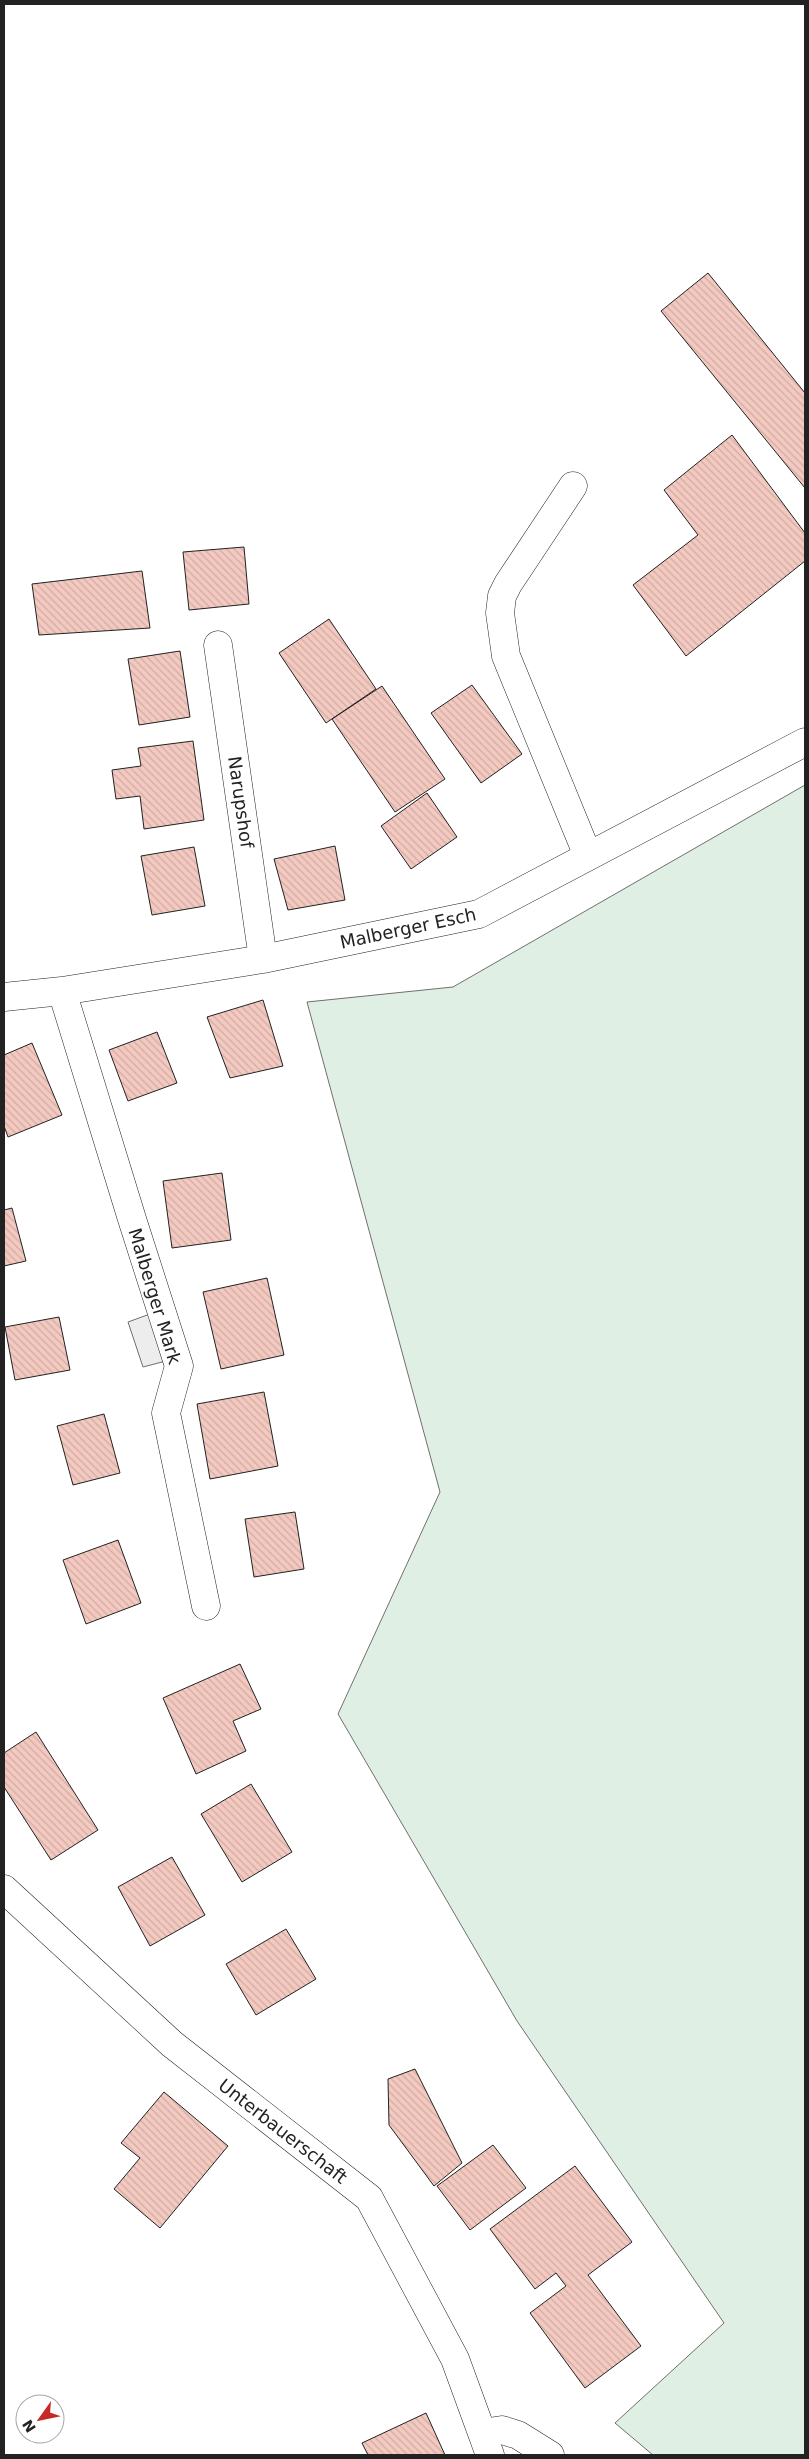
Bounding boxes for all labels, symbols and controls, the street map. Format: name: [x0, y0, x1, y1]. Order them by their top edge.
street label: Narupshof: [224, 755, 258, 850]
street label: Malberger Esch: [338, 903, 478, 953]
street label: Malberger Mark: [124, 1225, 186, 1367]
street label: Unterbauerschaft: [215, 2074, 351, 2188]
north arrow: [15, 2394, 65, 2444]
text: N: [19, 2417, 39, 2435]

